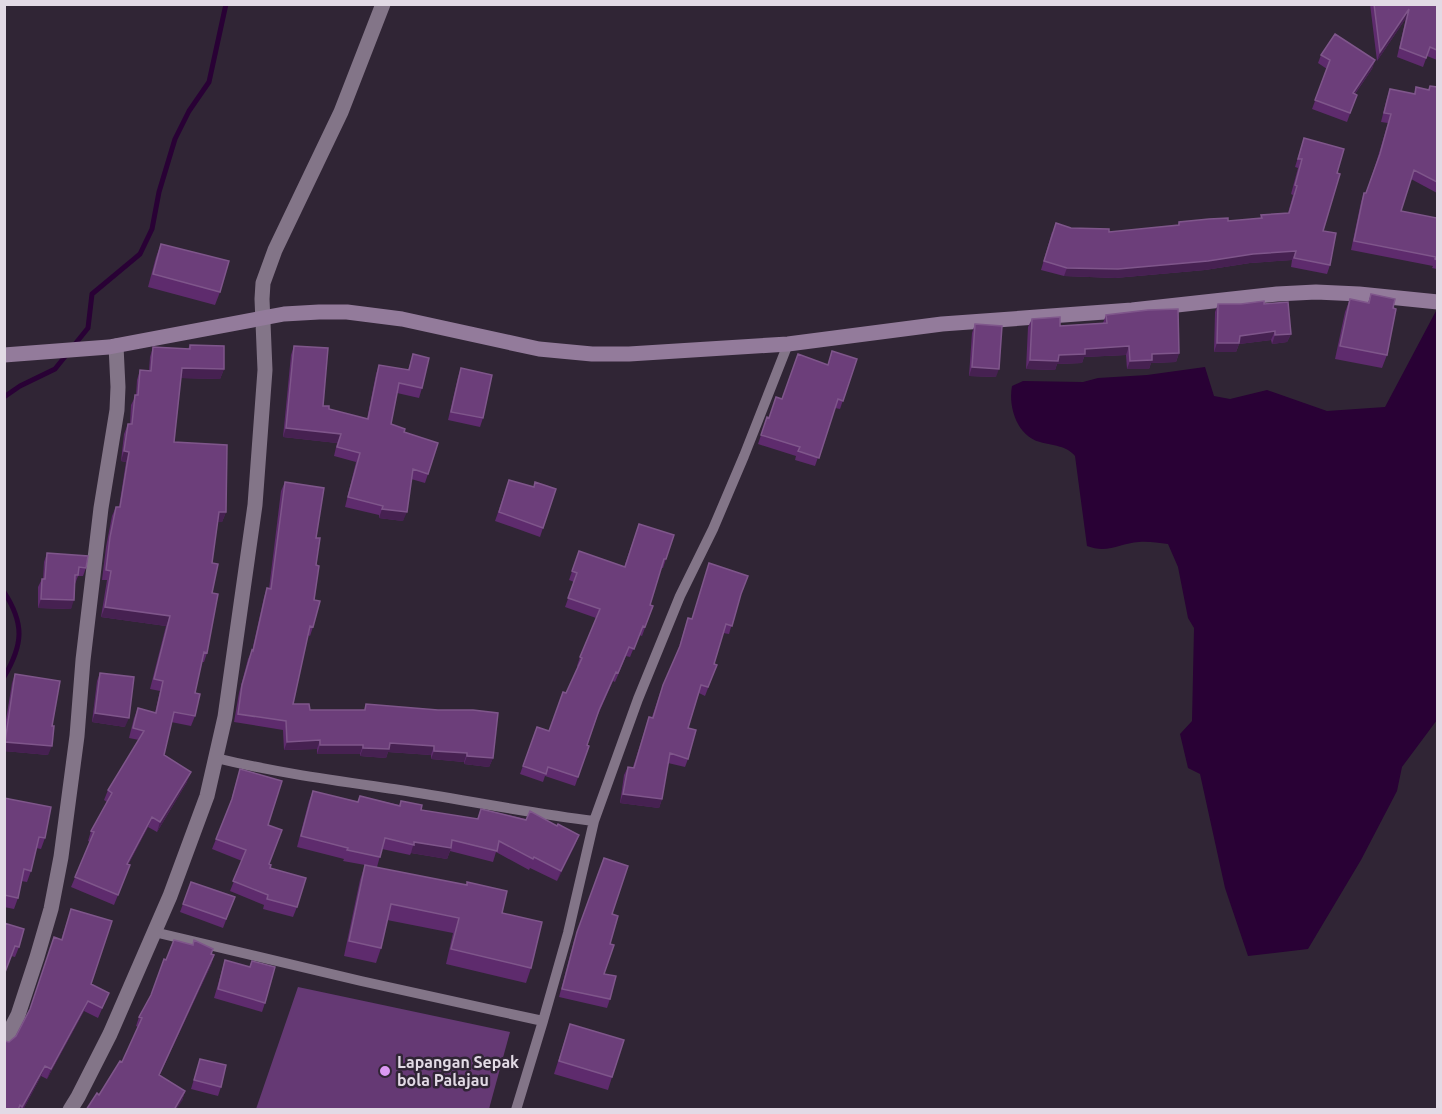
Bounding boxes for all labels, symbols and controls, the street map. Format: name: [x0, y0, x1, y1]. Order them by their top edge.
place label: Lapangan Sepak bola Palajau: [397, 1053, 519, 1089]
marker: Lapangan Sepak bola Palajau: [378, 1064, 392, 1078]

